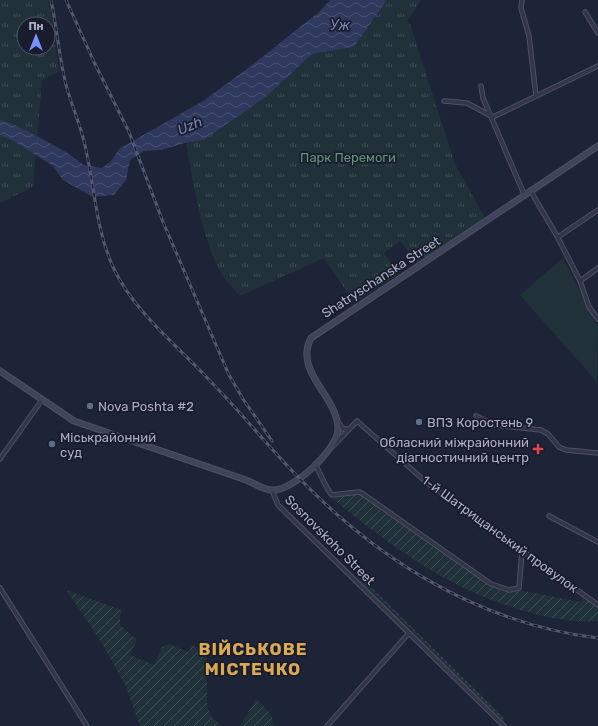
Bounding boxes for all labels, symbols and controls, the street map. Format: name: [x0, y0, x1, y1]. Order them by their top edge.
north arrow: [16, 16, 56, 56]
water label: Уж: [330, 17, 350, 34]
text: Пн: [28, 20, 44, 33]
water label: Uzh: [175, 113, 205, 139]
park label: Парк Перемоги: [300, 150, 396, 165]
street label: Shatryschanska Street: [319, 233, 443, 321]
place label: Nova Poshta #2: [98, 399, 194, 414]
marker: Nova Poshta #2: [85, 401, 95, 411]
place label: ВПЗ Коростень 9: [427, 415, 534, 430]
marker: ВПЗ Коростень 9: [414, 417, 424, 427]
place label: Міськрайонний суд: [60, 430, 156, 460]
place label: Обласний міжрайонний діагностичний центр: [379, 435, 529, 465]
marker: Міськрайонний суд: [47, 439, 57, 449]
marker: Обласний міжрайонний діагностичний центр: [532, 443, 544, 455]
street label: 1-й Шатрищанський провулок: [419, 472, 581, 596]
street label: Sosnovskoho Street: [282, 492, 378, 588]
district label: ВІЙСЬКОВЕ МІСТЕЧКО: [198, 639, 308, 679]

